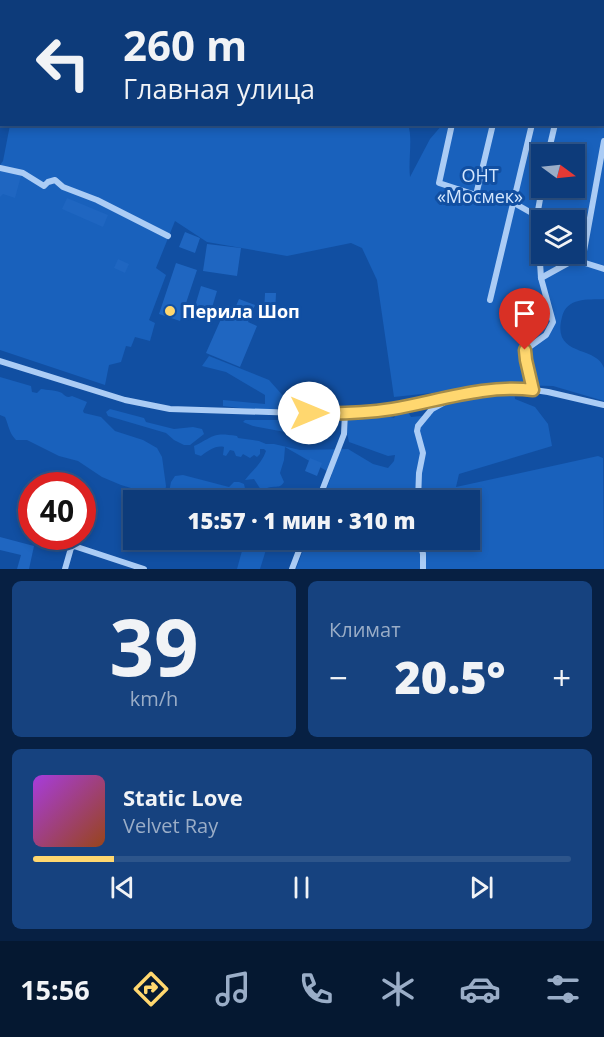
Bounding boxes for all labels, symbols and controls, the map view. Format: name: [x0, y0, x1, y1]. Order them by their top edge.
text: 260 m: [123, 16, 247, 73]
icon: left: [24, 24, 102, 102]
text: Главная улица: [123, 70, 315, 107]
north arrow: [531, 144, 585, 198]
map controls: [531, 144, 585, 264]
park label: ОНТ «Мосмек»: [437, 163, 523, 208]
button: layers: [531, 210, 585, 264]
pin: [499, 288, 550, 350]
icon: arrive: [508, 297, 541, 330]
place label: Перила Шоп: [182, 299, 300, 323]
marker: Перила Шоп: [163, 304, 177, 318]
position arrow: [277, 381, 341, 445]
speed limit sign: 40: [18, 472, 96, 550]
text: 15:57 · 1 мин · 310 m: [188, 505, 415, 535]
text: 39: [109, 593, 199, 699]
text: Климат: [329, 616, 401, 643]
text: 20.5°: [394, 646, 506, 707]
text: −: [329, 655, 348, 700]
text: +: [552, 655, 571, 700]
text: km/h: [130, 685, 178, 712]
text: Static Love: [123, 782, 243, 812]
text: Velvet Ray: [123, 812, 218, 839]
icon: previous: [106, 871, 139, 904]
icon: pause: [285, 871, 318, 904]
icon: next: [465, 871, 498, 904]
icon: directions: [130, 968, 172, 1010]
icon: music: [212, 968, 254, 1010]
icon: phone: [295, 968, 337, 1010]
icon: climate: [377, 968, 419, 1010]
icon: car: [459, 968, 501, 1010]
icon: filters: [542, 968, 584, 1010]
text: 15:56: [20, 971, 90, 1008]

